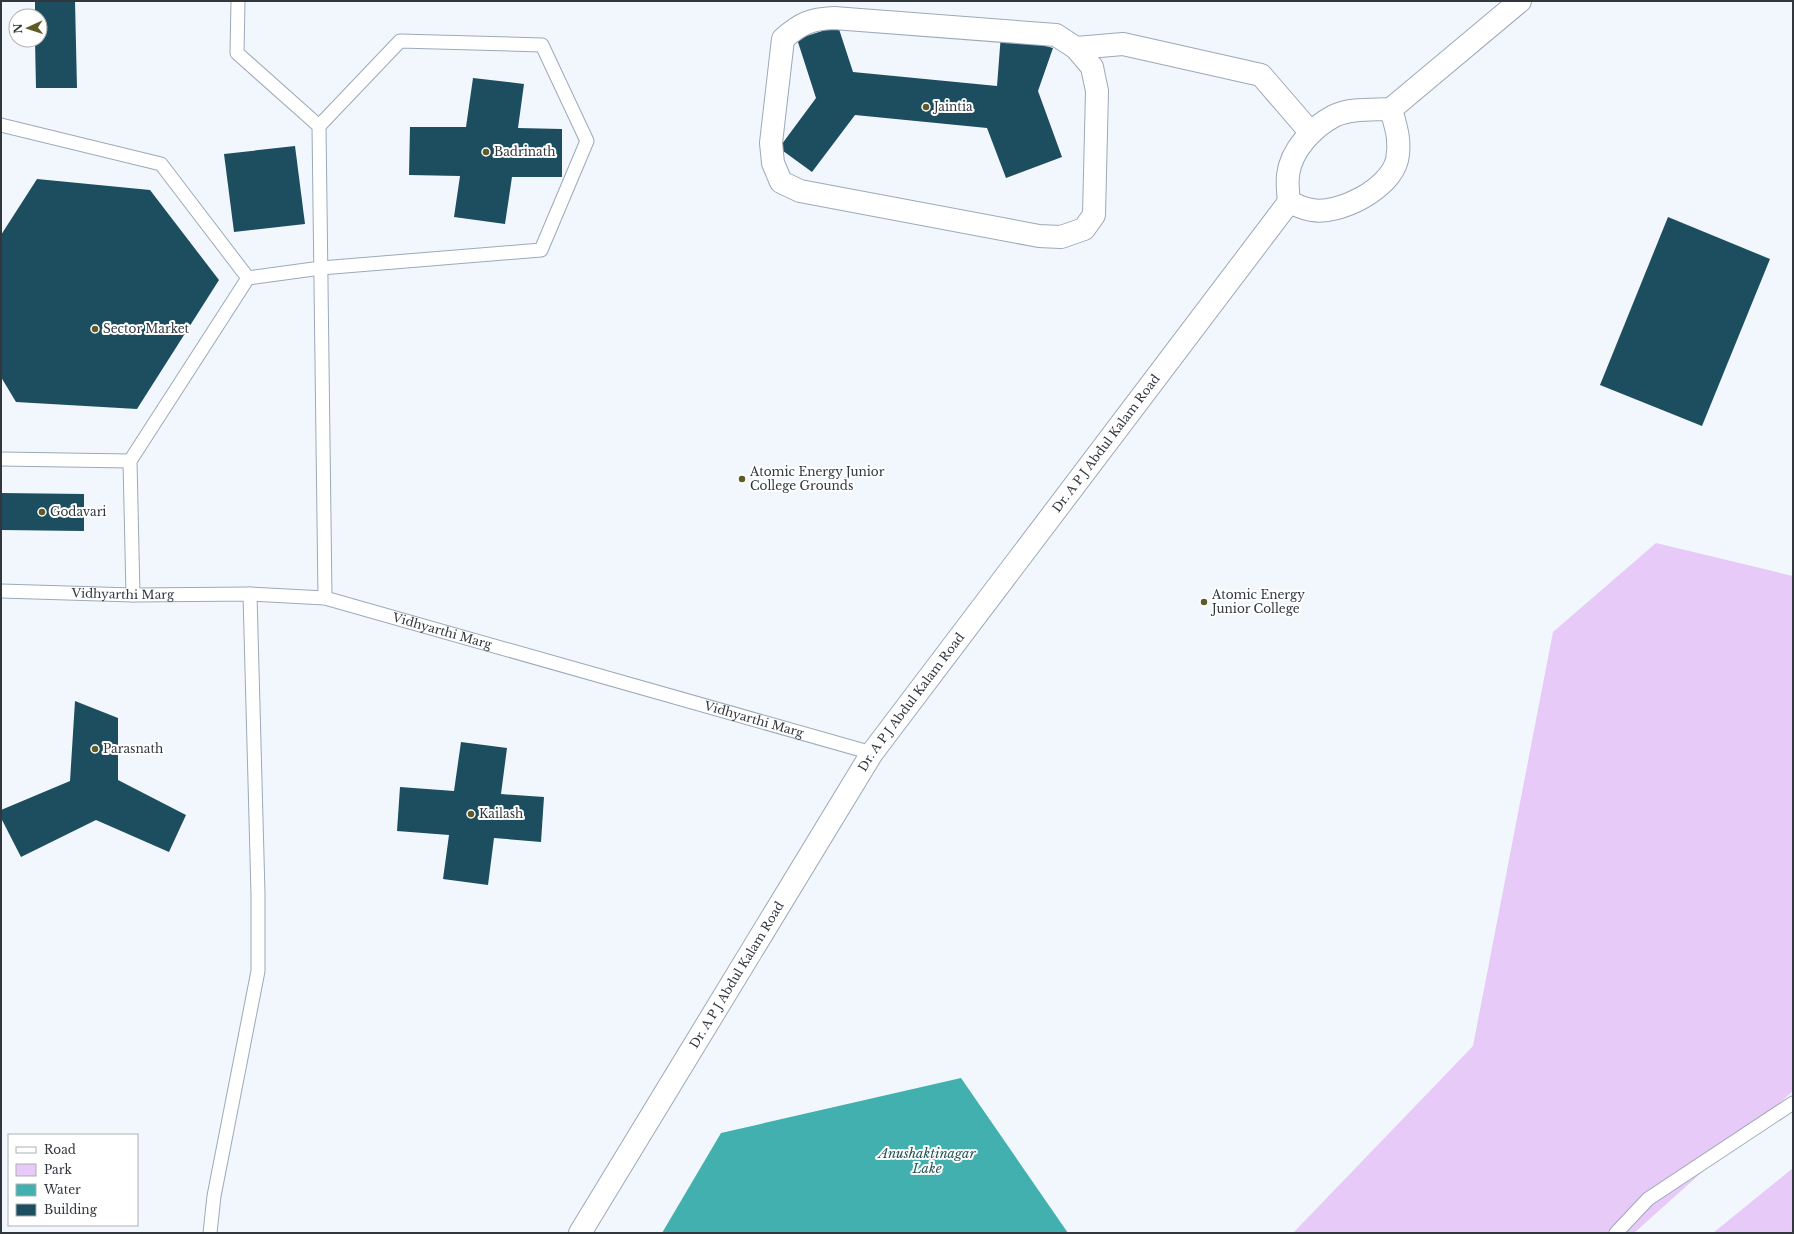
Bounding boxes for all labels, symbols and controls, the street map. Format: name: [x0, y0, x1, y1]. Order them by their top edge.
north arrow: [8, 8, 48, 48]
text: N: [11, 22, 25, 34]
place label: Jaintia: [932, 99, 973, 114]
marker: Jaintia: [921, 102, 931, 112]
place label: Badrinath: [494, 144, 555, 159]
marker: Badrinath: [481, 147, 491, 157]
place label: Sector Market: [103, 321, 190, 336]
marker: Sector Market: [90, 324, 100, 334]
street label: Dr. A P J Abdul Kalam Road: [1049, 371, 1163, 515]
place label: Atomic Energy Junior College Grounds: [749, 464, 885, 493]
marker: Atomic Energy Junior College Grounds: [737, 474, 747, 484]
place label: Godavari: [50, 504, 106, 519]
marker: Godavari: [37, 507, 47, 517]
street label: Vidhyarthi Marg: [70, 585, 175, 602]
place label: Atomic Energy Junior College: [1210, 587, 1305, 616]
marker: Atomic Energy Junior College: [1199, 597, 1209, 607]
street label: Vidhyarthi Marg: [390, 609, 494, 652]
street label: Dr. A P J Abdul Kalam Road: [855, 630, 967, 774]
street label: Vidhyarthi Marg: [702, 698, 806, 740]
place label: Parasnath: [103, 741, 163, 756]
marker: Parasnath: [90, 744, 100, 754]
place label: Kailash: [479, 806, 523, 821]
marker: Kailash: [466, 809, 476, 819]
street label: Dr. A P J Abdul Kalam Road: [686, 899, 787, 1051]
legend: [8, 1134, 138, 1226]
text: Road: [44, 1142, 76, 1157]
water label: Anushaktinagar Lake: [876, 1145, 977, 1177]
text: Park: [44, 1162, 72, 1177]
text: Water: [43, 1182, 81, 1197]
text: Building: [44, 1202, 98, 1217]

